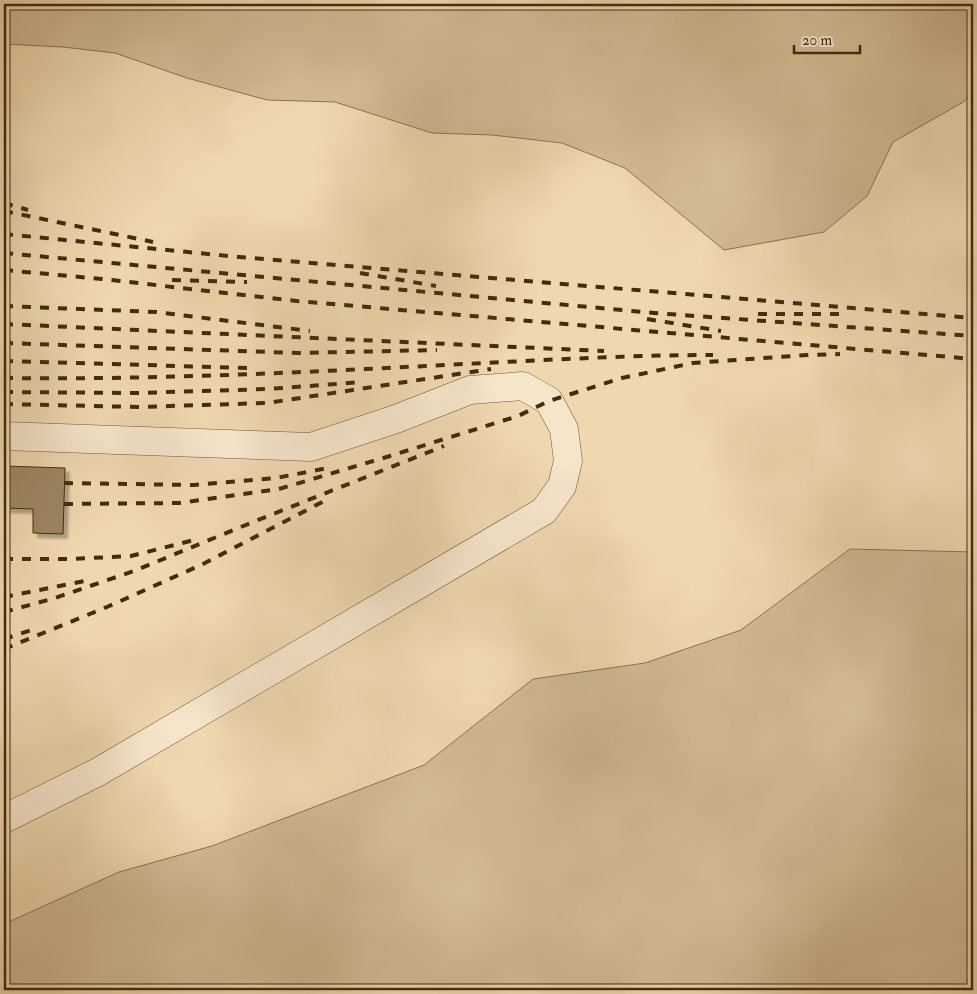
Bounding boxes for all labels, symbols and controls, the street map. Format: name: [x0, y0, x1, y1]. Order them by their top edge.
scale bar: [794, 22, 861, 54]
text: 20 m: [802, 31, 832, 50]

